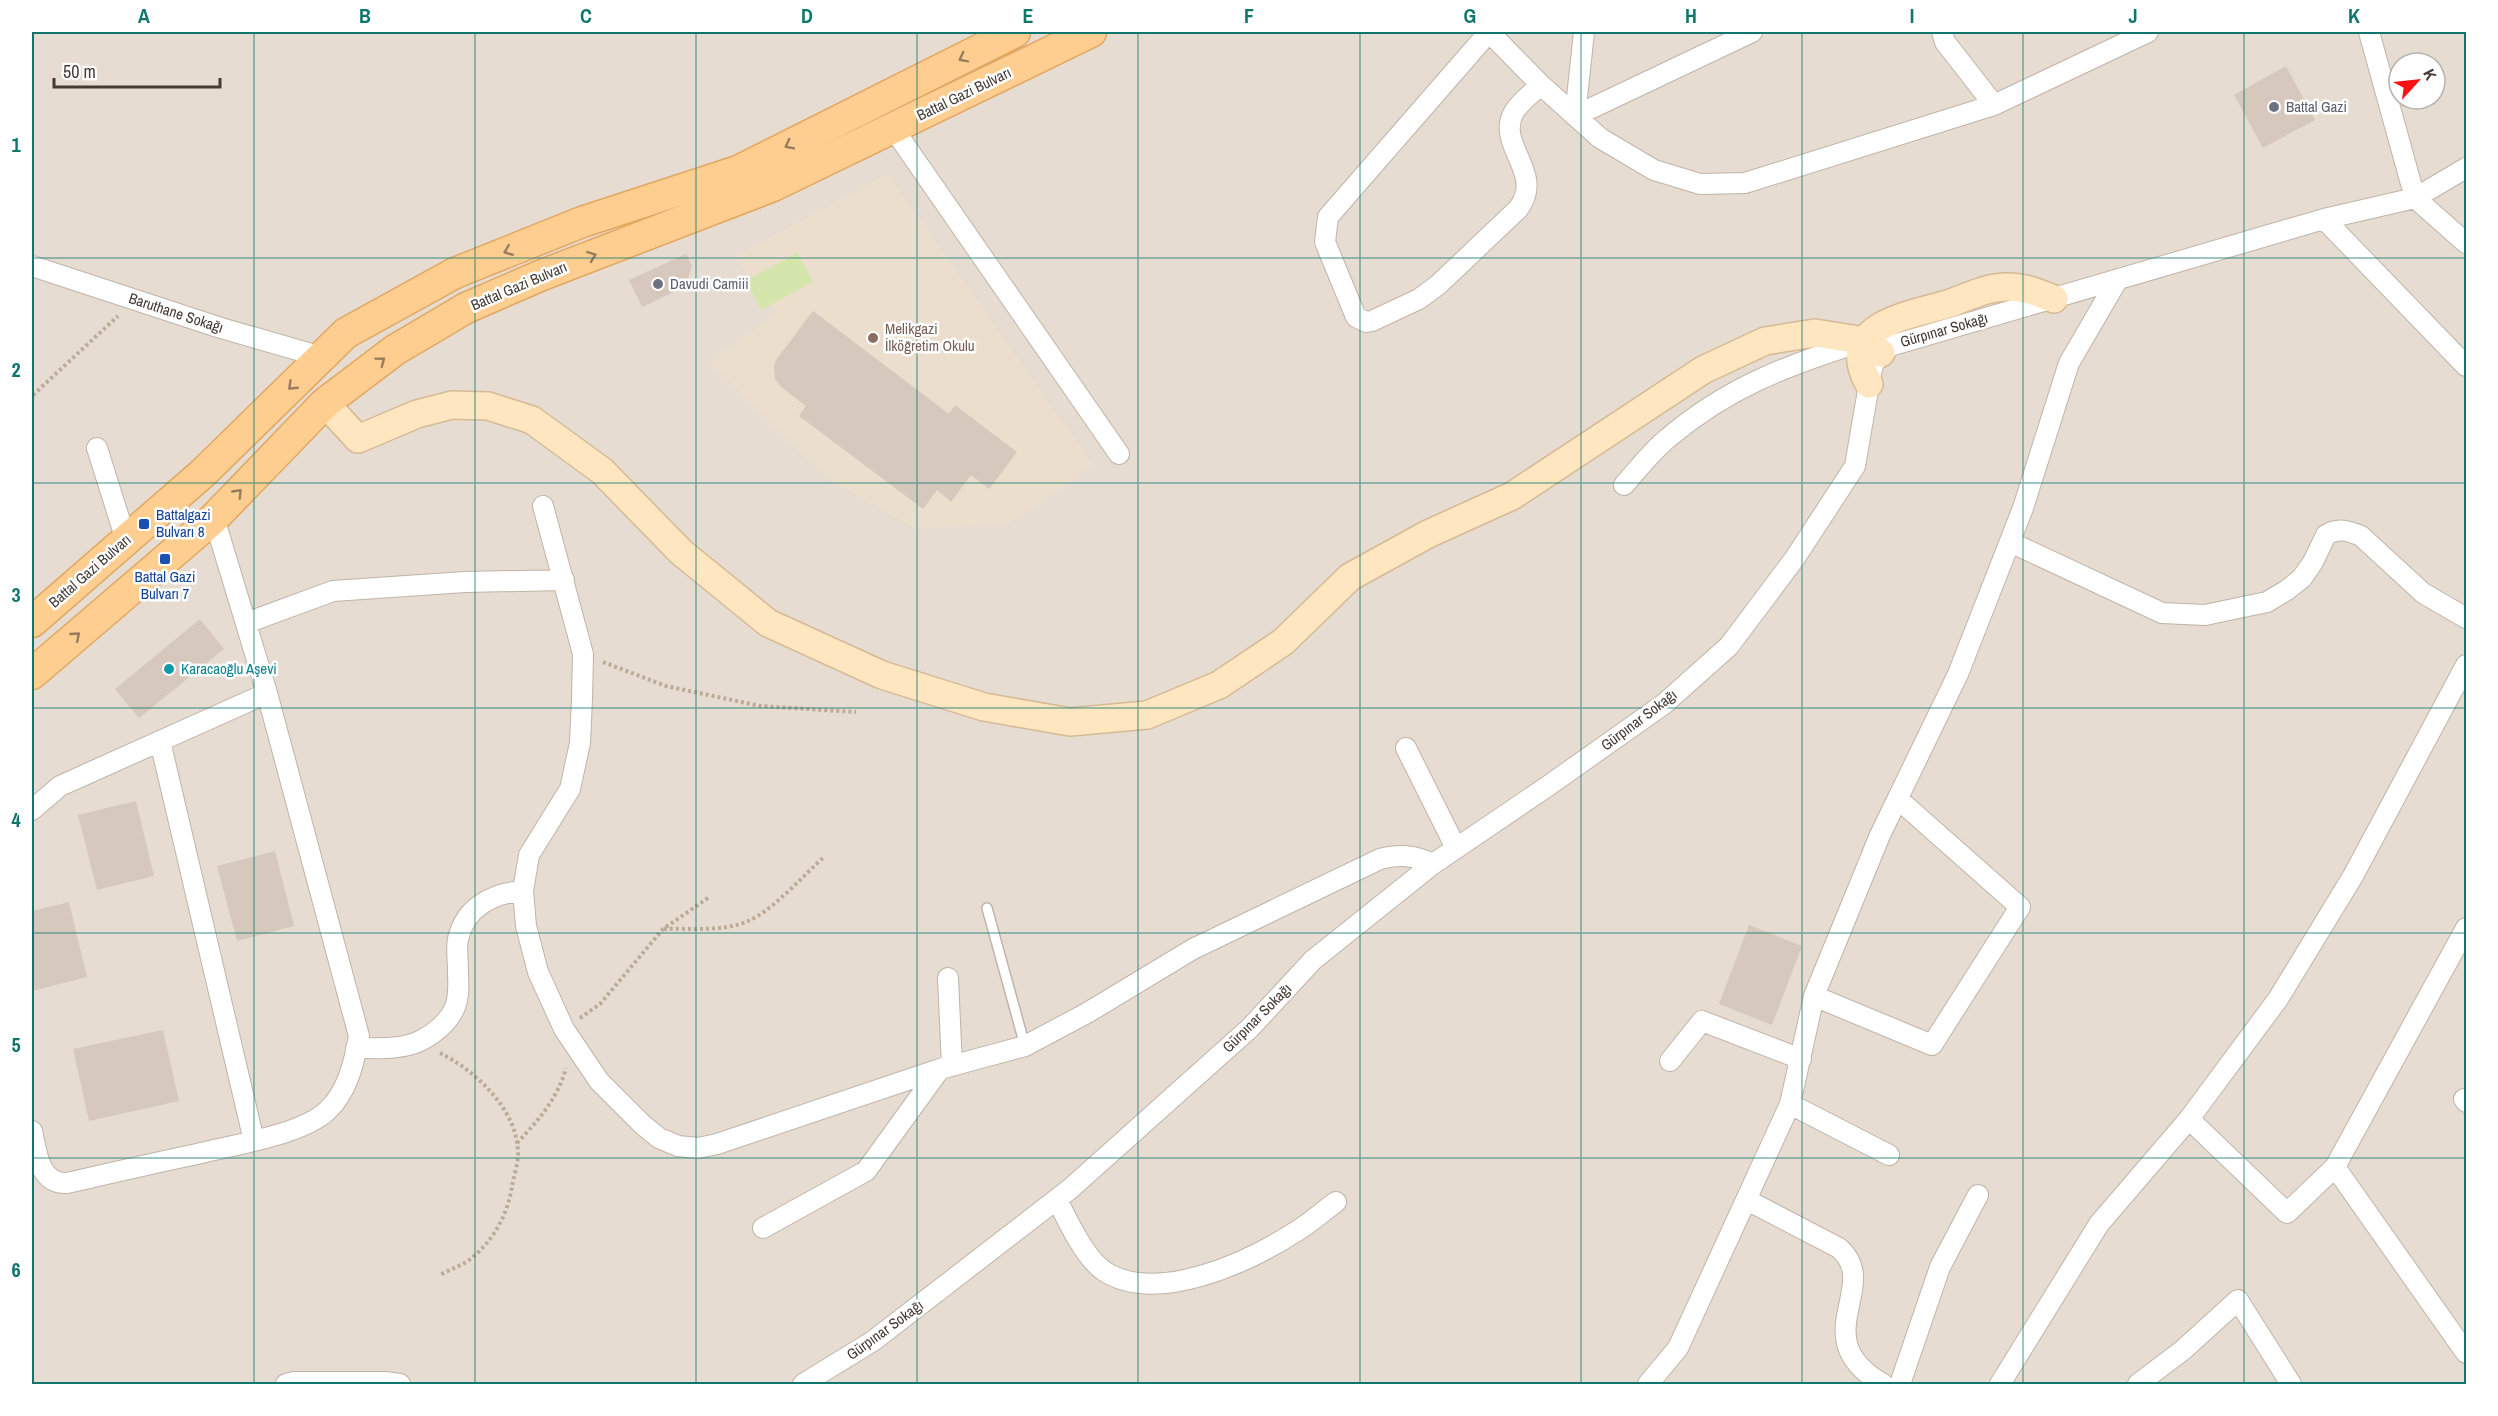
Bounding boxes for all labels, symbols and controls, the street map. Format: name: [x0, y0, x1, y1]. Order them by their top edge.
text: A: [138, 2, 150, 29]
text: B: [359, 2, 371, 29]
text: C: [580, 2, 592, 29]
text: D: [801, 2, 813, 29]
text: E: [1023, 2, 1034, 29]
text: F: [1244, 2, 1254, 29]
text: G: [1464, 2, 1476, 29]
text: H: [1685, 2, 1697, 29]
text: I: [1910, 2, 1914, 29]
text: J: [2128, 2, 2138, 29]
text: K: [2348, 2, 2360, 29]
one-way arrow: [958, 50, 969, 62]
scale bar: [54, 51, 220, 89]
north arrow: [2387, 51, 2447, 111]
text: 50 m: [63, 59, 96, 84]
street label: Battal Gazi Bulvarı: [913, 62, 1014, 125]
text: K: [2418, 65, 2443, 84]
place label: Battal Gazi: [2286, 96, 2347, 117]
marker: Battal Gazi: [2267, 100, 2281, 114]
text: 1: [11, 131, 21, 158]
one-way arrow: [784, 138, 795, 149]
one-way arrow: [504, 244, 515, 256]
one-way arrow: [586, 251, 597, 264]
street label: Battal Gazi Bulvarı: [467, 256, 570, 315]
place label: Davudi Camiii: [670, 273, 749, 294]
marker: Davudi Camiii: [651, 277, 665, 291]
street label: Baruthane Sokağı: [126, 287, 226, 338]
street label: Gürpınar Sokağı: [1898, 307, 1990, 352]
place label: Melikgazi İlköğretim Okulu: [885, 318, 975, 356]
marker: Melikgazi İlköğretim Okulu: [866, 331, 880, 345]
text: 2: [11, 356, 21, 383]
one-way arrow: [374, 357, 385, 368]
one-way arrow: [288, 379, 299, 390]
one-way arrow: [230, 489, 241, 500]
place label: Battalgazi Bulvarı 8: [156, 504, 211, 542]
marker: Battalgazi Bulvarı 8: [137, 517, 151, 531]
street label: Battal Gazi Bulvarı: [44, 529, 135, 612]
marker: Battal Gazi Bulvarı 7: [158, 552, 172, 566]
place label: Battal Gazi Bulvarı 7: [135, 566, 195, 604]
text: 3: [11, 581, 21, 608]
one-way arrow: [69, 632, 80, 643]
place label: Karacaoğlu Aşevi: [181, 658, 277, 679]
marker: Karacaoğlu Aşevi: [162, 662, 176, 676]
street label: Gürpınar Sokağı: [1596, 684, 1681, 755]
text: 4: [11, 806, 21, 833]
street label: Gürpınar Sokağı: [1217, 978, 1296, 1057]
text: 5: [11, 1031, 21, 1058]
text: 6: [11, 1256, 21, 1283]
street label: Gürpınar Sokağı: [842, 1295, 927, 1365]

